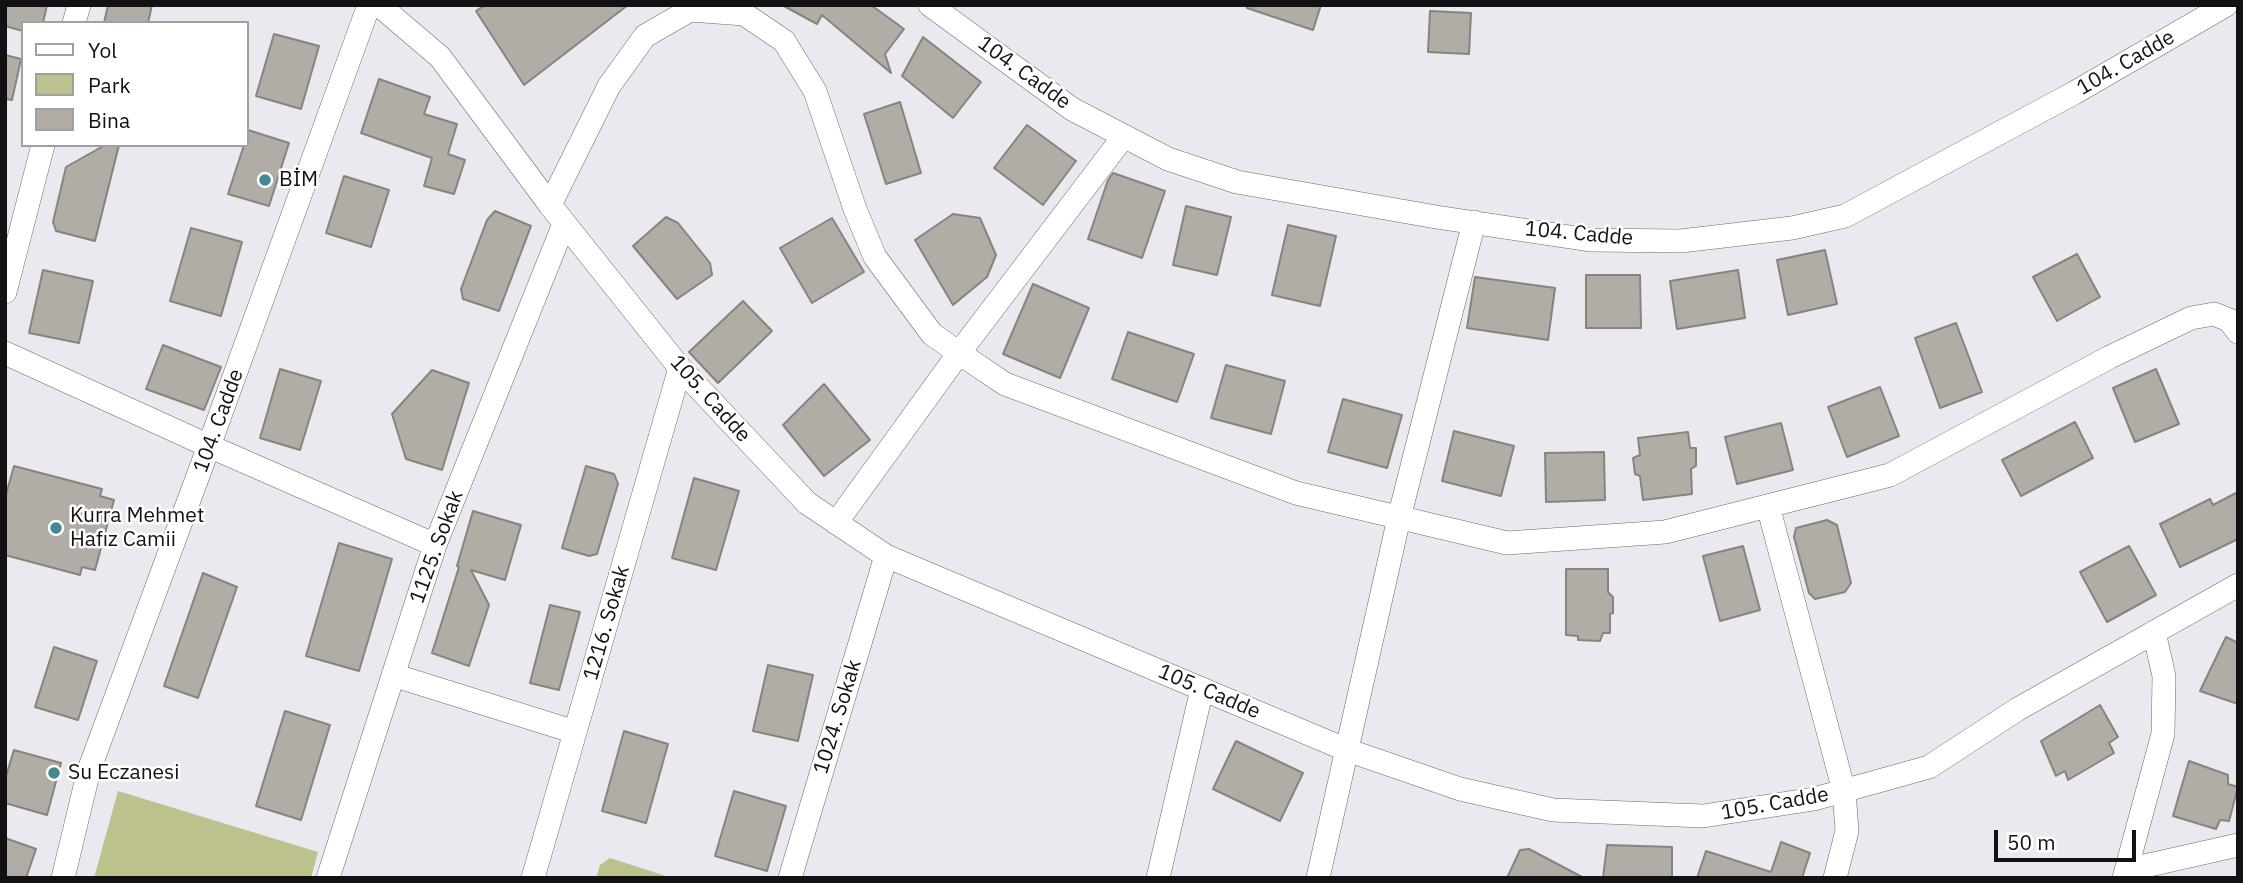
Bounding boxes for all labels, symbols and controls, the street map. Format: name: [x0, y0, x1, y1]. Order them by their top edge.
legend: [21, 21, 248, 147]
street label: 104. Cadde: [2073, 25, 2179, 101]
street label: 104. Cadde: [973, 31, 1075, 115]
text: Yol: [88, 36, 117, 64]
text: Park: [88, 71, 131, 99]
text: Bina: [88, 106, 130, 134]
place label: BİM: [279, 167, 318, 193]
marker: BİM: [257, 172, 273, 188]
street label: 104. Cadde: [1524, 217, 1634, 251]
street label: 105. Cadde: [664, 350, 756, 448]
street label: 104. Cadde: [189, 366, 249, 476]
street label: 1125. Sokak: [405, 487, 469, 607]
place label: Kurra Mehmet Hafız Camii: [70, 503, 204, 553]
marker: Kurra Mehmet Hafız Camii: [48, 520, 64, 536]
street label: 1216. Sokak: [579, 563, 635, 683]
street label: 1024. Sokak: [809, 657, 867, 777]
street label: 105. Cadde: [1154, 659, 1264, 725]
place label: Su Eczanesi: [68, 760, 180, 786]
marker: Su Eczanesi: [46, 765, 62, 781]
street label: 105. Cadde: [1719, 782, 1831, 826]
scale bar: [1998, 816, 2140, 860]
text: 50 m: [2007, 828, 2056, 856]

